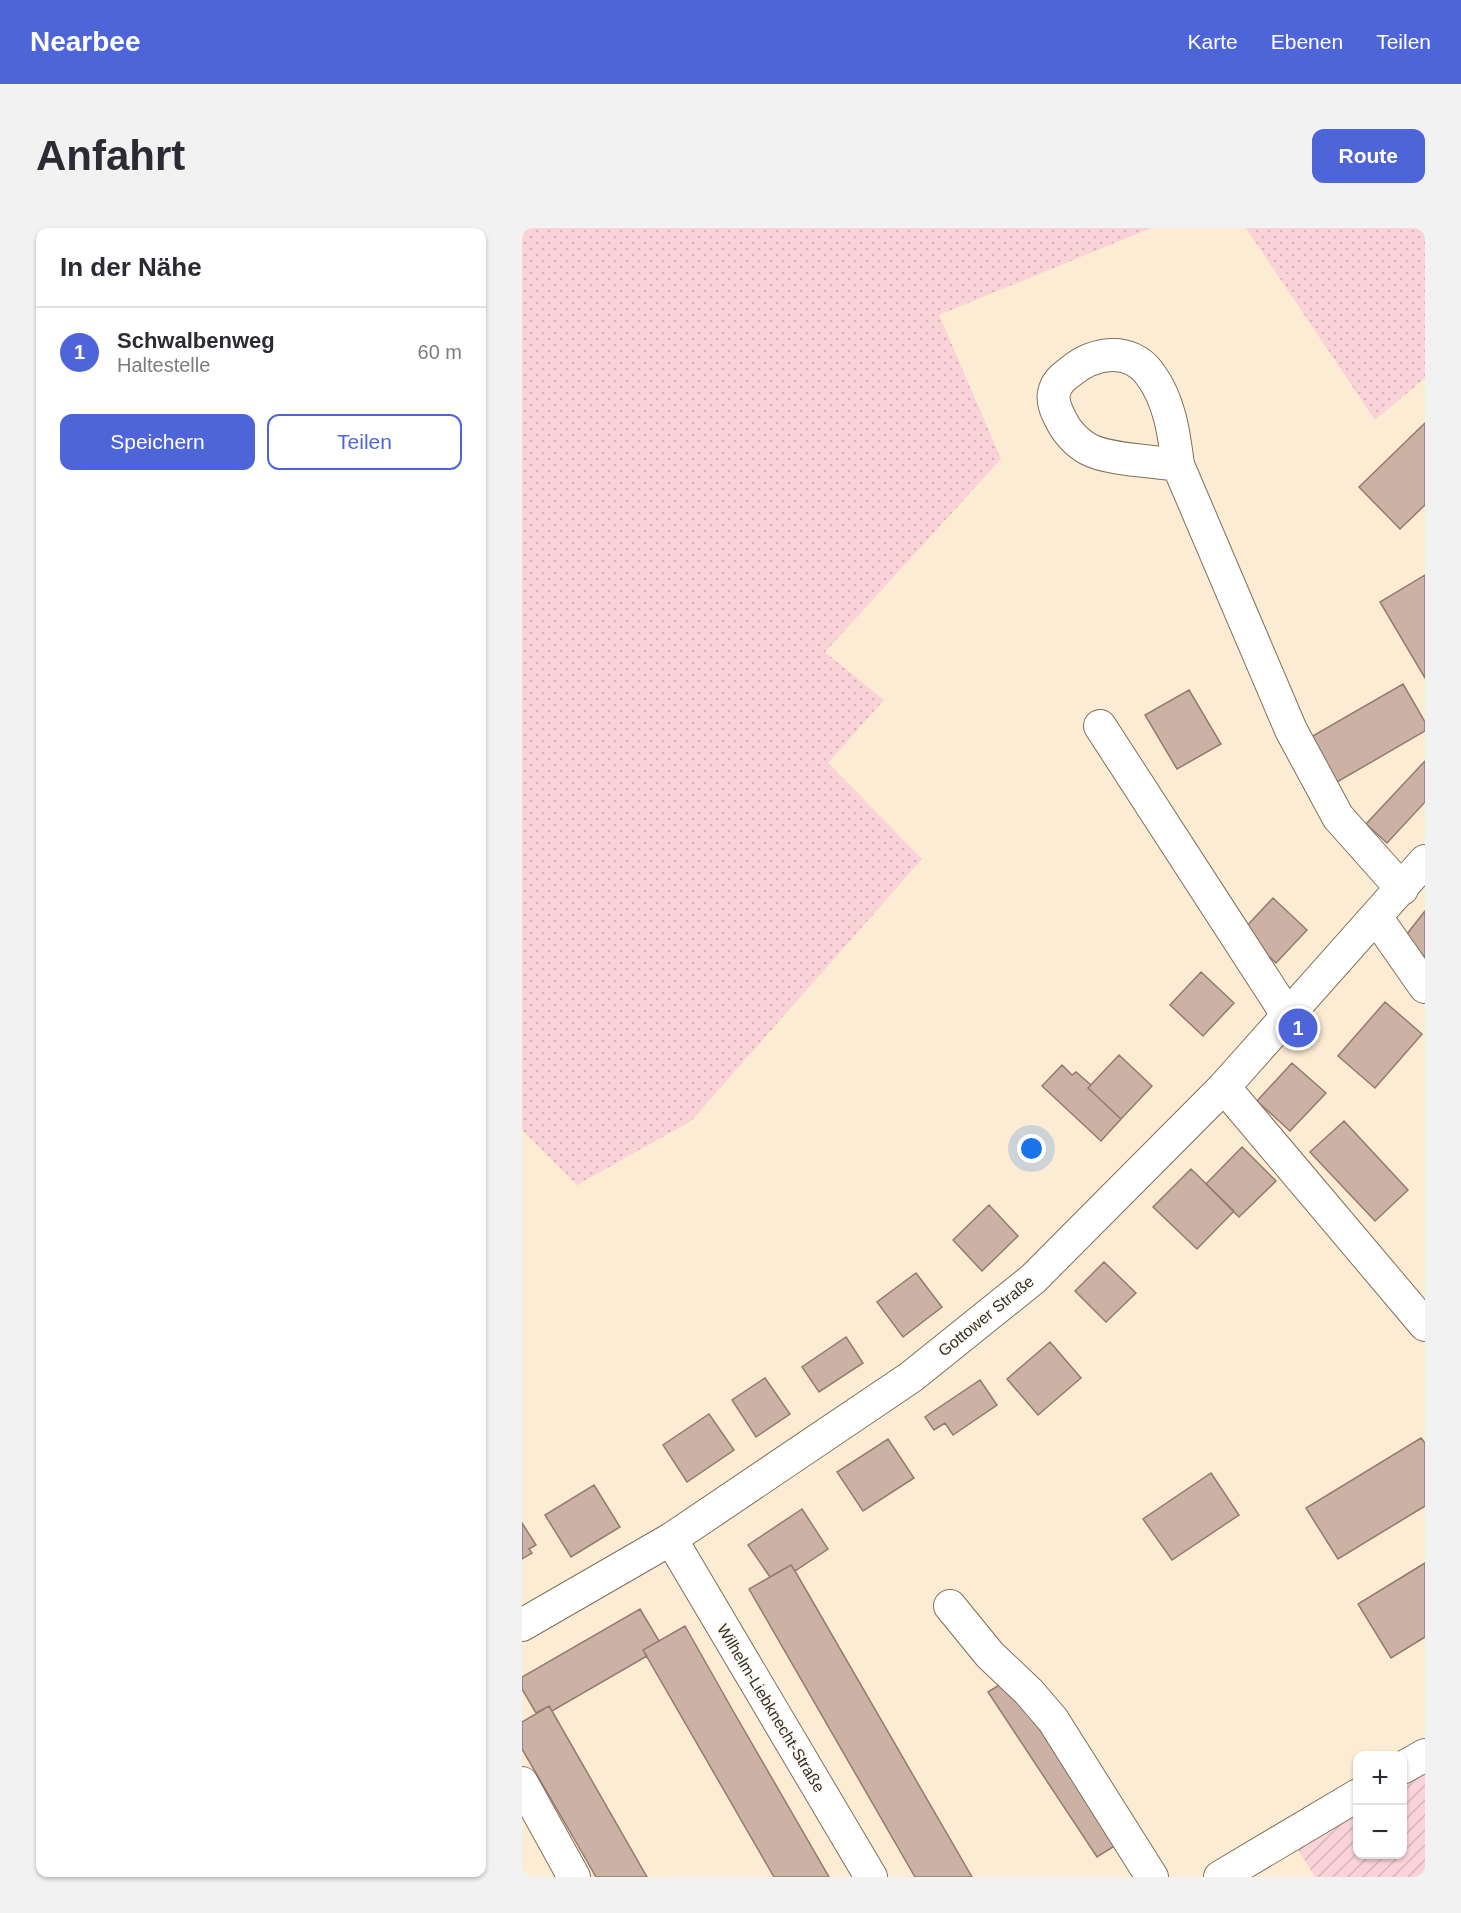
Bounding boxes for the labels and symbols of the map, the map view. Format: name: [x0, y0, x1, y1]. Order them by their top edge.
pin: 1: [1278, 1006, 1318, 1050]
your location: [1017, 1134, 1046, 1163]
street label: Gottower Straße: [935, 1272, 1037, 1360]
street label: Wilhelm-Liebknecht-Straße: [714, 1621, 828, 1795]

